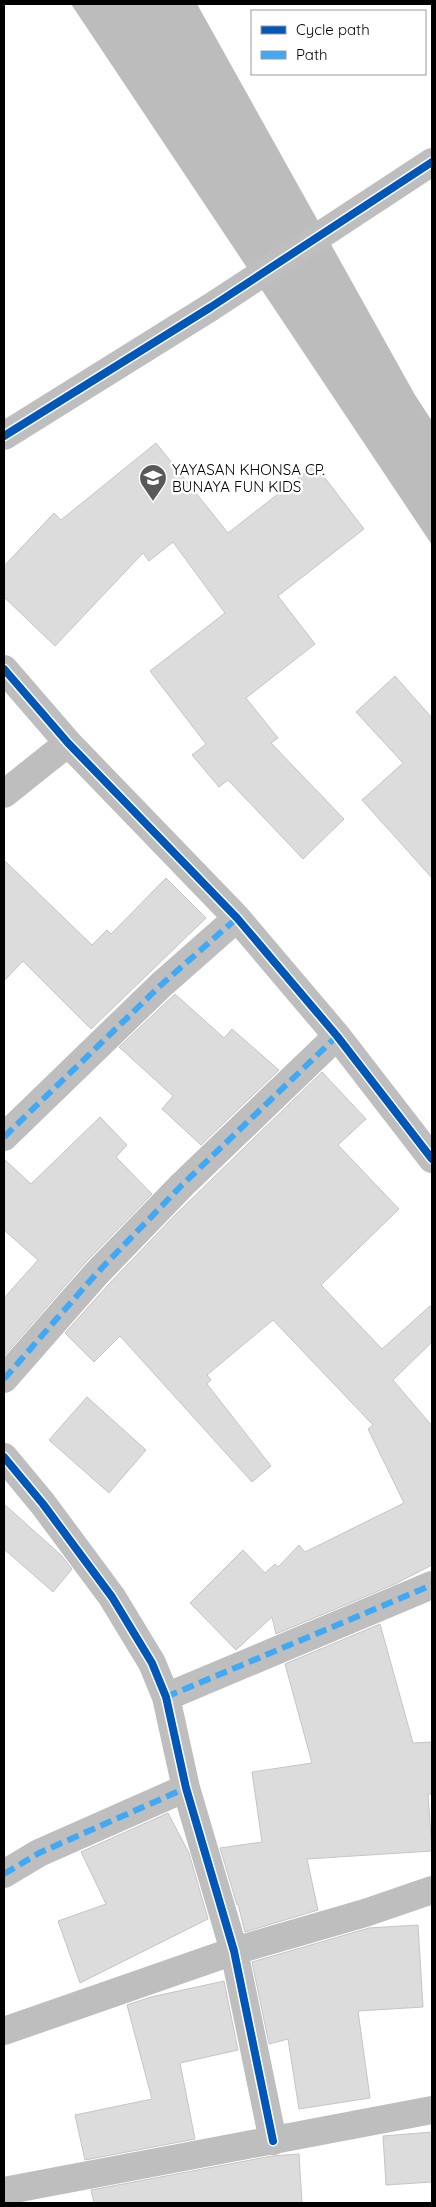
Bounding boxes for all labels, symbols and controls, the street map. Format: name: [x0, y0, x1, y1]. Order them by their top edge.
legend: [251, 10, 426, 75]
text: Cycle path: [296, 20, 370, 39]
text: Path: [296, 45, 328, 64]
place label: YAYASAN KHONSA CP. BUNAYA FUN KIDS: [172, 460, 325, 496]
school or university icon: YAYASAN KHONSA CP. BUNAYA FUN KIDS: [138, 463, 168, 502]

